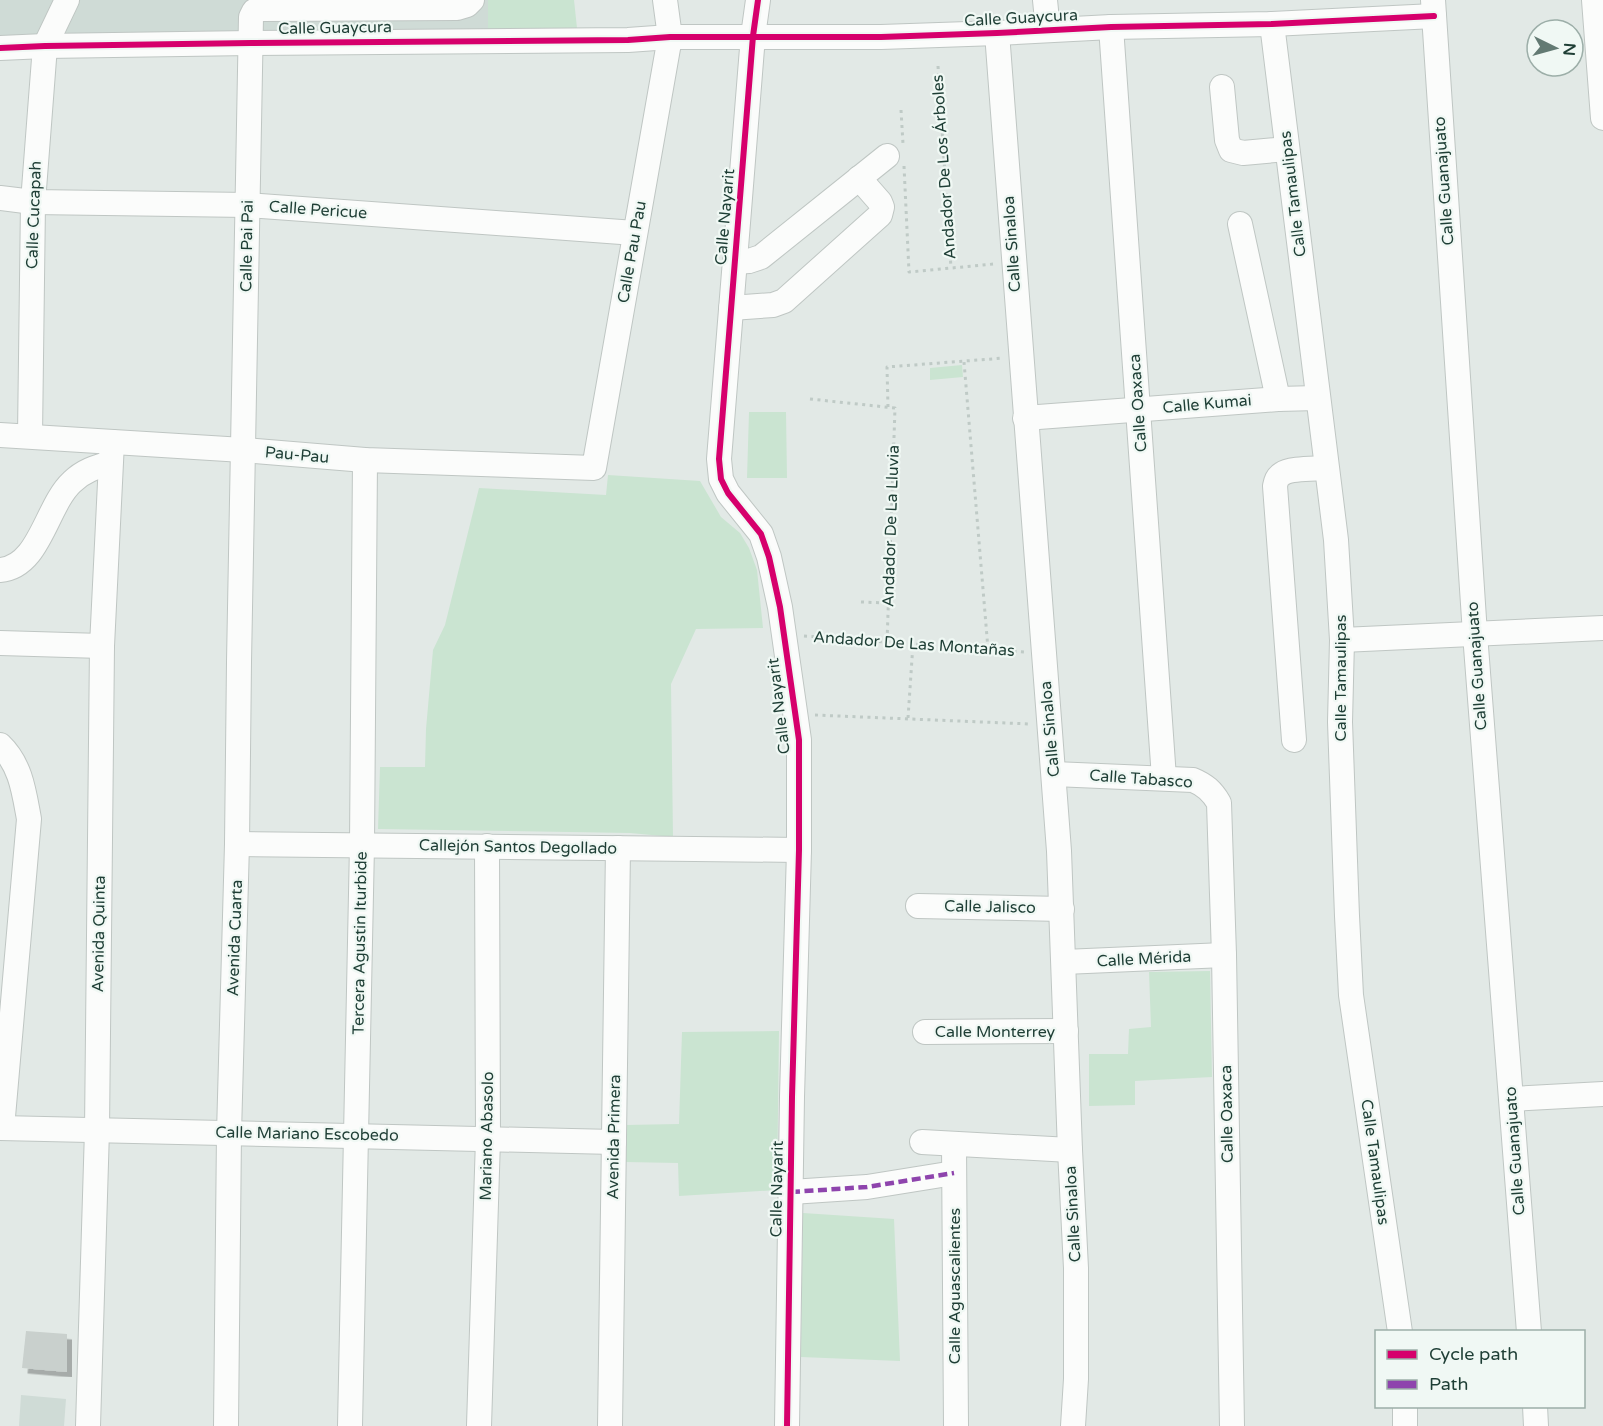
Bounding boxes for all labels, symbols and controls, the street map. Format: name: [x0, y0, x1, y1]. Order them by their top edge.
street label: Calle Guaycura: [964, 5, 1078, 31]
street label: Calle Guaycura: [278, 17, 392, 39]
north arrow: [1525, 18, 1585, 78]
text: N: [1558, 42, 1579, 56]
street label: Andador De Los Árboles: [928, 74, 960, 260]
street label: Calle Guanajuato: [1430, 116, 1458, 246]
street label: Calle Tamaulipas: [1275, 130, 1311, 258]
street label: Calle Cucapah: [22, 161, 46, 269]
street label: Calle Nayarit: [711, 168, 739, 266]
street label: Calle Sinaloa: [999, 195, 1025, 293]
street label: Calle Pericue: [268, 197, 368, 223]
street label: Calle Pau Pau: [613, 199, 651, 305]
street label: Calle Pai Pai: [236, 200, 258, 292]
street label: Calle Oaxaca: [1125, 353, 1151, 453]
street label: Calle Kumai: [1162, 390, 1252, 418]
street label: Pau-Pau: [264, 442, 330, 468]
street label: Andador De La Lluvia: [878, 444, 904, 608]
street label: Calle Guanajuato: [1463, 601, 1491, 731]
street label: Calle Tamaulipas: [1331, 615, 1351, 741]
street label: Andador De Las Montañas: [813, 627, 1015, 661]
street label: Calle Nayarit: [763, 657, 795, 755]
street label: Calle Sinaloa: [1036, 680, 1064, 778]
street label: Calle Tabasco: [1089, 765, 1193, 793]
street label: Callejón Santos Degollado: [419, 835, 617, 859]
street label: Tercera Agustin Iturbide: [348, 851, 372, 1035]
street label: Avenida Quinta: [88, 875, 110, 993]
street label: Avenida Cuarta: [223, 879, 247, 997]
street label: Calle Jalisco: [944, 896, 1036, 918]
street label: Calle Mérida: [1096, 947, 1192, 971]
street label: Calle Monterrey: [935, 1022, 1056, 1042]
street label: Calle Oaxaca: [1216, 1065, 1238, 1163]
street label: Mariano Abasolo: [476, 1071, 498, 1201]
street label: Avenida Primera: [603, 1074, 625, 1200]
street label: Calle Guanajuato: [1501, 1086, 1529, 1216]
street label: Calle Tamaulipas: [1356, 1098, 1394, 1226]
street label: Calle Mariano Escobedo: [215, 1122, 399, 1146]
street label: Calle Nayarit: [766, 1140, 788, 1238]
street label: Calle Sinaloa: [1060, 1165, 1086, 1263]
street label: Calle Aguascalientes: [945, 1208, 965, 1364]
legend: [1375, 1330, 1585, 1408]
text: Cycle path: [1429, 1343, 1518, 1365]
text: Path: [1429, 1373, 1468, 1395]

